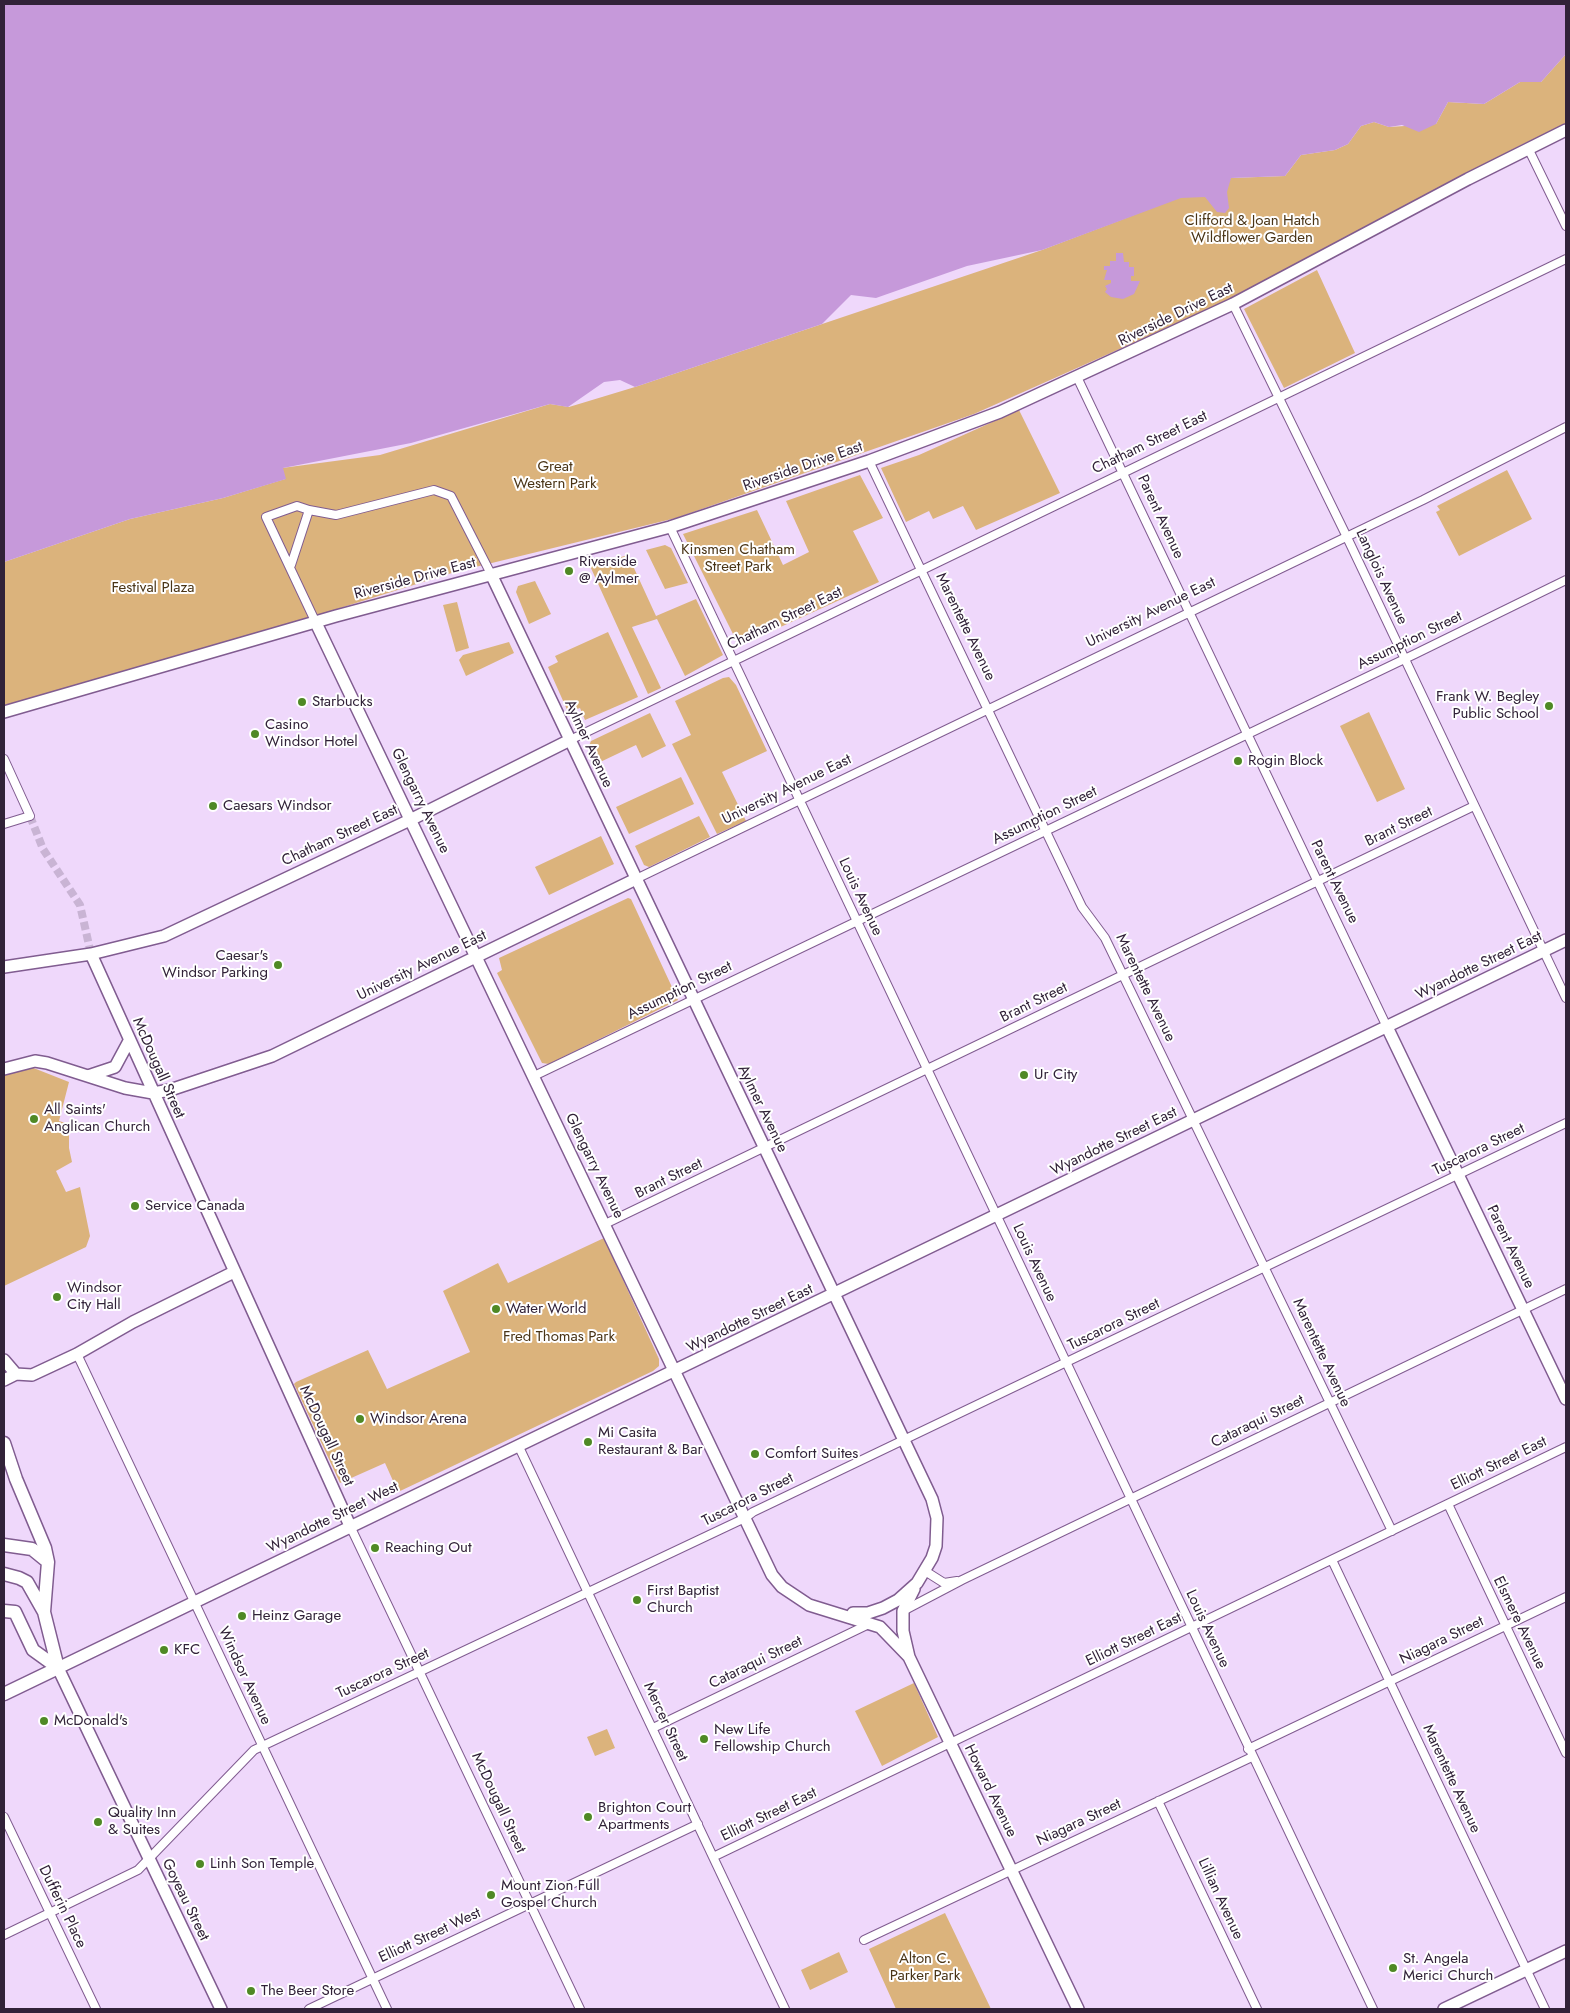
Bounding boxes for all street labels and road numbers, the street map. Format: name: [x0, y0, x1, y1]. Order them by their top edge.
street label: Riverside Drive East: [1116, 279, 1236, 351]
street label: Chatham Street East: [1090, 407, 1210, 479]
street label: Riverside Drive East: [741, 438, 865, 496]
street label: Parent Avenue: [1133, 472, 1187, 562]
street label: Langlois Avenue: [1351, 526, 1411, 628]
street label: Riverside Drive East: [352, 554, 478, 604]
street label: Marentette Avenue: [931, 570, 999, 684]
street label: University Avenue East: [1084, 574, 1218, 652]
street label: Chatham Street East: [725, 583, 845, 655]
street label: Assumption Street: [1355, 608, 1465, 674]
street label: Aylmer Avenue: [560, 697, 616, 791]
street label: Glengarry Avenue: [387, 745, 453, 857]
street label: University Avenue East: [720, 751, 854, 829]
street label: Assumption Street: [990, 783, 1100, 849]
street label: Chatham Street East: [279, 801, 401, 871]
street label: Brant Street: [1362, 803, 1436, 851]
street label: Parent Avenue: [1306, 837, 1362, 927]
street label: Louis Avenue: [834, 855, 886, 939]
street label: University Avenue East: [355, 927, 489, 1005]
street label: Wyandotte Street East: [1413, 928, 1545, 1004]
street label: Marentette Avenue: [1111, 931, 1179, 1045]
street label: Assumption Street: [625, 958, 735, 1024]
street label: Brant Street: [997, 979, 1071, 1027]
street label: McDougall Street: [128, 1015, 188, 1121]
street label: Aylmer Avenue: [733, 1062, 791, 1156]
street label: Wyandotte Street East: [1048, 1104, 1180, 1180]
street label: Glengarry Avenue: [561, 1110, 627, 1222]
street label: Tuscarora Street: [1430, 1120, 1528, 1180]
street label: Brant Street: [632, 1155, 706, 1203]
street label: Parent Avenue: [1482, 1202, 1538, 1292]
street label: Louis Avenue: [1008, 1221, 1060, 1305]
street label: Wyandotte Street East: [684, 1281, 816, 1357]
street label: Tuscarora Street: [1065, 1295, 1163, 1355]
street label: Marentette Avenue: [1288, 1296, 1354, 1410]
street label: McDougall Street: [295, 1383, 357, 1489]
street label: Cataraqui Street: [1209, 1392, 1307, 1452]
street label: Elliott Street East: [1448, 1433, 1550, 1495]
street label: Tuscarora Street: [699, 1469, 797, 1531]
street label: Wyandotte Street West: [264, 1478, 402, 1558]
street label: Elsmere Avenue: [1489, 1574, 1549, 1672]
street label: Louis Avenue: [1181, 1587, 1233, 1671]
street label: Elliott Street East: [1083, 1609, 1185, 1671]
street label: Niagara Street: [1397, 1613, 1487, 1669]
street label: Windsor Avenue: [213, 1624, 275, 1728]
street label: Cataraqui Street: [707, 1633, 805, 1693]
street label: Tuscarora Street: [334, 1645, 432, 1703]
street label: Mercer Street: [639, 1680, 691, 1764]
street label: Marentette Avenue: [1418, 1722, 1484, 1836]
street label: Howard Avenue: [960, 1742, 1020, 1840]
street label: McDougall Street: [467, 1750, 529, 1856]
street label: Elliott Street East: [718, 1784, 820, 1846]
street label: Niagara Street: [1034, 1796, 1124, 1850]
street label: Lillian Avenue: [1193, 1855, 1247, 1943]
street label: Goyeau Street: [157, 1856, 213, 1944]
street label: Dufferin Place: [34, 1863, 90, 1951]
street label: Elliott Street West: [376, 1905, 484, 1967]

